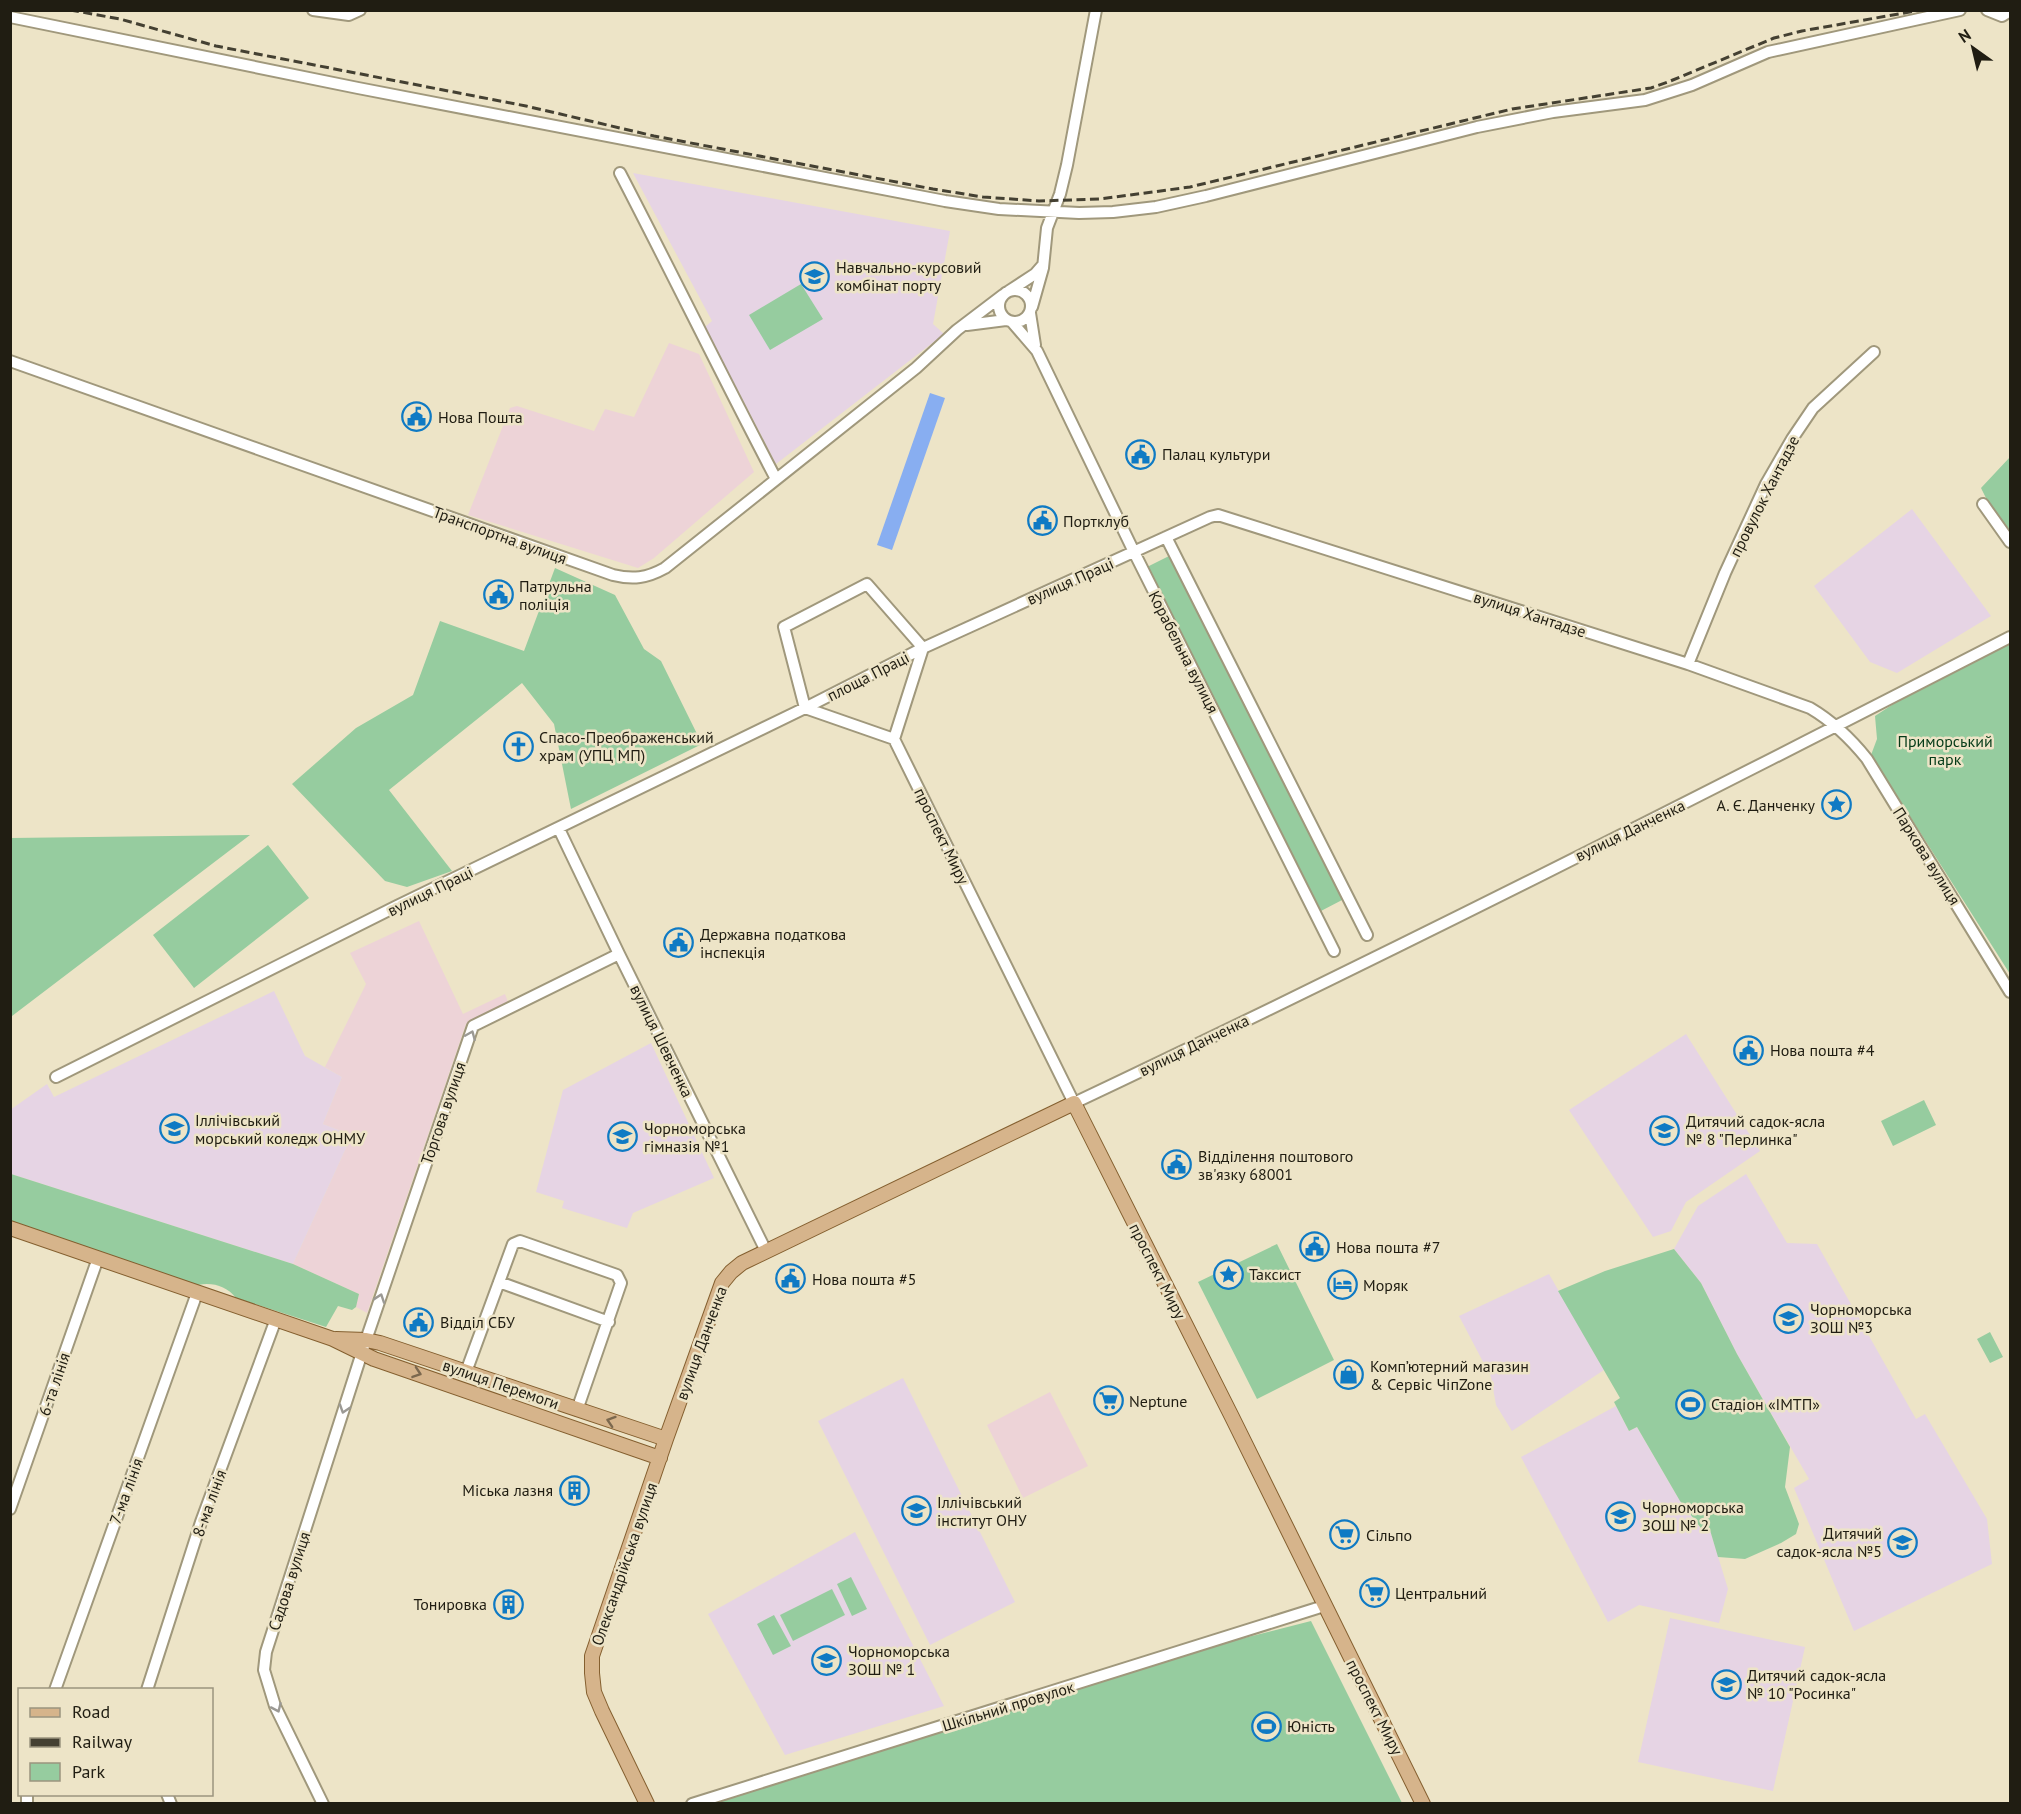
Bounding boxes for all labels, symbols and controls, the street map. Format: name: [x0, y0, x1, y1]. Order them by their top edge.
north arrow: [1943, 18, 2003, 78]
text: N: [1955, 24, 1975, 47]
place label: Навчально-курсовий комбінат порту: [836, 257, 982, 295]
school or university icon: Навчально-курсовий комбінат порту: [799, 260, 831, 292]
public building icon: Нова Пошта: [401, 401, 433, 433]
place label: Нова Пошта: [438, 407, 523, 427]
street label: провулок Хантадзе: [1725, 432, 1803, 560]
public building icon: Палац культури: [1125, 438, 1157, 470]
place label: Палац культури: [1162, 444, 1271, 464]
street label: Транспортна вулиця: [430, 502, 570, 568]
public building icon: Портклуб: [1026, 505, 1058, 537]
place label: Портклуб: [1063, 511, 1129, 531]
street label: вулиця Праці: [1024, 553, 1116, 609]
place label: Патрульна поліція: [519, 576, 592, 614]
public building icon: Патрульна поліція: [482, 579, 514, 611]
street label: вулиця Хантадзе: [1471, 586, 1589, 642]
street label: Корабельна вулиця: [1144, 587, 1224, 717]
street label: площа Праці: [824, 647, 912, 705]
place label: Спасо-Преображенський храм (УПЦ МП): [539, 727, 714, 765]
church icon: Спасо-Преображенський храм (УПЦ МП): [502, 730, 534, 762]
park label: Приморський парк: [1897, 731, 1993, 769]
street label: проспект Миру: [910, 785, 974, 888]
place icon: А. Є. Данченку: [1820, 789, 1852, 821]
street label: вулиця Данченка: [1572, 795, 1688, 865]
place label: А. Є. Данченку: [1716, 795, 1816, 815]
street label: Паркова вулиця: [1889, 803, 1965, 909]
street label: вулиця Праці: [384, 862, 476, 920]
place label: Державна податкова інспекція: [700, 924, 846, 962]
public building icon: Державна податкова інспекція: [663, 927, 695, 959]
street label: вулиця Шевченка: [626, 981, 698, 1101]
street label: вулиця Данченка: [1136, 1010, 1252, 1080]
one-way arrow: [464, 1030, 476, 1041]
public building icon: Нова пошта #4: [1733, 1034, 1765, 1066]
place label: Нова пошта #4: [1770, 1040, 1875, 1060]
street label: Торгова вулиця: [416, 1059, 470, 1167]
place label: Іллічівський морський коледж ОНМУ: [195, 1110, 365, 1148]
place label: Дитячий садок-ясла № 8 "Перлинка": [1686, 1111, 1825, 1149]
school or university icon: Іллічівський морський коледж ОНМУ: [158, 1113, 190, 1145]
school or university icon: Дитячий садок-ясла № 8 "Перлинка": [1649, 1114, 1681, 1146]
place label: Чорноморська гімназія №1: [644, 1118, 746, 1156]
school or university icon: Чорноморська гімназія №1: [607, 1121, 639, 1153]
place label: Відділення поштового зв'язку 68001: [1198, 1146, 1353, 1184]
public building icon: Відділення поштового зв'язку 68001: [1161, 1149, 1193, 1181]
street label: проспект Миру: [1125, 1220, 1191, 1323]
public building icon: Нова пошта #7: [1299, 1231, 1331, 1263]
place label: Нова пошта #7: [1336, 1237, 1440, 1257]
place icon: Таксист: [1212, 1258, 1244, 1290]
public building icon: Нова пошта #5: [775, 1263, 807, 1295]
place label: Таксист: [1249, 1264, 1301, 1284]
place label: Нова пошта #5: [812, 1269, 916, 1289]
hotel icon: Моряк: [1326, 1269, 1358, 1301]
place label: Моряк: [1363, 1275, 1408, 1295]
street label: вулиця Данченка: [671, 1283, 731, 1403]
one-way arrow: [373, 1293, 385, 1304]
place label: Чорноморська ЗОШ №3: [1810, 1299, 1912, 1337]
school or university icon: Чорноморська ЗОШ №3: [1773, 1302, 1805, 1334]
public building icon: Відділ СБУ: [403, 1306, 435, 1338]
place label: Відділ СБУ: [440, 1312, 515, 1332]
street label: 6-та лінія: [34, 1350, 74, 1418]
street label: вулиця Перемоги: [440, 1355, 562, 1413]
place label: Комп’ютерний магазин & Сервіс ЧіпZone: [1370, 1356, 1529, 1394]
shop icon: Комп’ютерний магазин & Сервіс ЧіпZone: [1333, 1359, 1365, 1391]
one-way arrow: [411, 1366, 422, 1379]
supermarket icon: Neptune: [1092, 1385, 1124, 1417]
sports icon: Стадіон «ІМТП»: [1674, 1388, 1706, 1420]
place label: Neptune: [1129, 1391, 1187, 1411]
place label: Стадіон «ІМТП»: [1711, 1394, 1820, 1414]
one-way arrow: [339, 1403, 351, 1414]
one-way arrow: [606, 1416, 617, 1428]
street label: 7-ма лінія: [105, 1455, 147, 1527]
street label: 8-ма лінія: [188, 1467, 230, 1539]
building icon: Міська лазня: [558, 1474, 590, 1506]
place label: Міська лазня: [462, 1480, 553, 1500]
street label: Олександрійська вулиця: [587, 1480, 661, 1648]
place label: Іллічівський інститут ОНУ: [937, 1492, 1027, 1530]
school or university icon: Іллічівський інститут ОНУ: [900, 1495, 932, 1527]
place label: Чорноморська ЗОШ № 2: [1642, 1497, 1744, 1535]
school or university icon: Чорноморська ЗОШ № 2: [1605, 1500, 1637, 1532]
supermarket icon: Сільпо: [1329, 1519, 1361, 1551]
place label: Дитячий садок-ясла №5: [1776, 1523, 1882, 1561]
place label: Сільпо: [1366, 1525, 1412, 1545]
school or university icon: Дитячий садок-ясла №5: [1887, 1526, 1919, 1558]
street label: Садова вулиця: [264, 1529, 314, 1633]
supermarket icon: Центральний: [1358, 1577, 1390, 1609]
place label: Центральний: [1395, 1583, 1487, 1603]
building icon: Тонировка: [492, 1588, 524, 1620]
place label: Тонировка: [413, 1594, 487, 1614]
place label: Чорноморська ЗОШ № 1: [848, 1641, 950, 1679]
school or university icon: Чорноморська ЗОШ № 1: [811, 1644, 843, 1676]
street label: проспект Миру: [1342, 1656, 1408, 1759]
place label: Дитячий садок-ясла № 10 "Росинка": [1747, 1665, 1886, 1703]
school or university icon: Дитячий садок-ясла № 10 "Росинка": [1710, 1668, 1742, 1700]
street label: Шкільний провулок: [940, 1676, 1077, 1736]
legend: [18, 1688, 213, 1796]
text: Road: [72, 1700, 110, 1723]
one-way arrow: [269, 1701, 281, 1712]
sports icon: Юність: [1250, 1710, 1282, 1742]
place label: Юність: [1287, 1716, 1335, 1736]
text: Railway: [72, 1730, 133, 1753]
text: Park: [72, 1760, 105, 1783]

